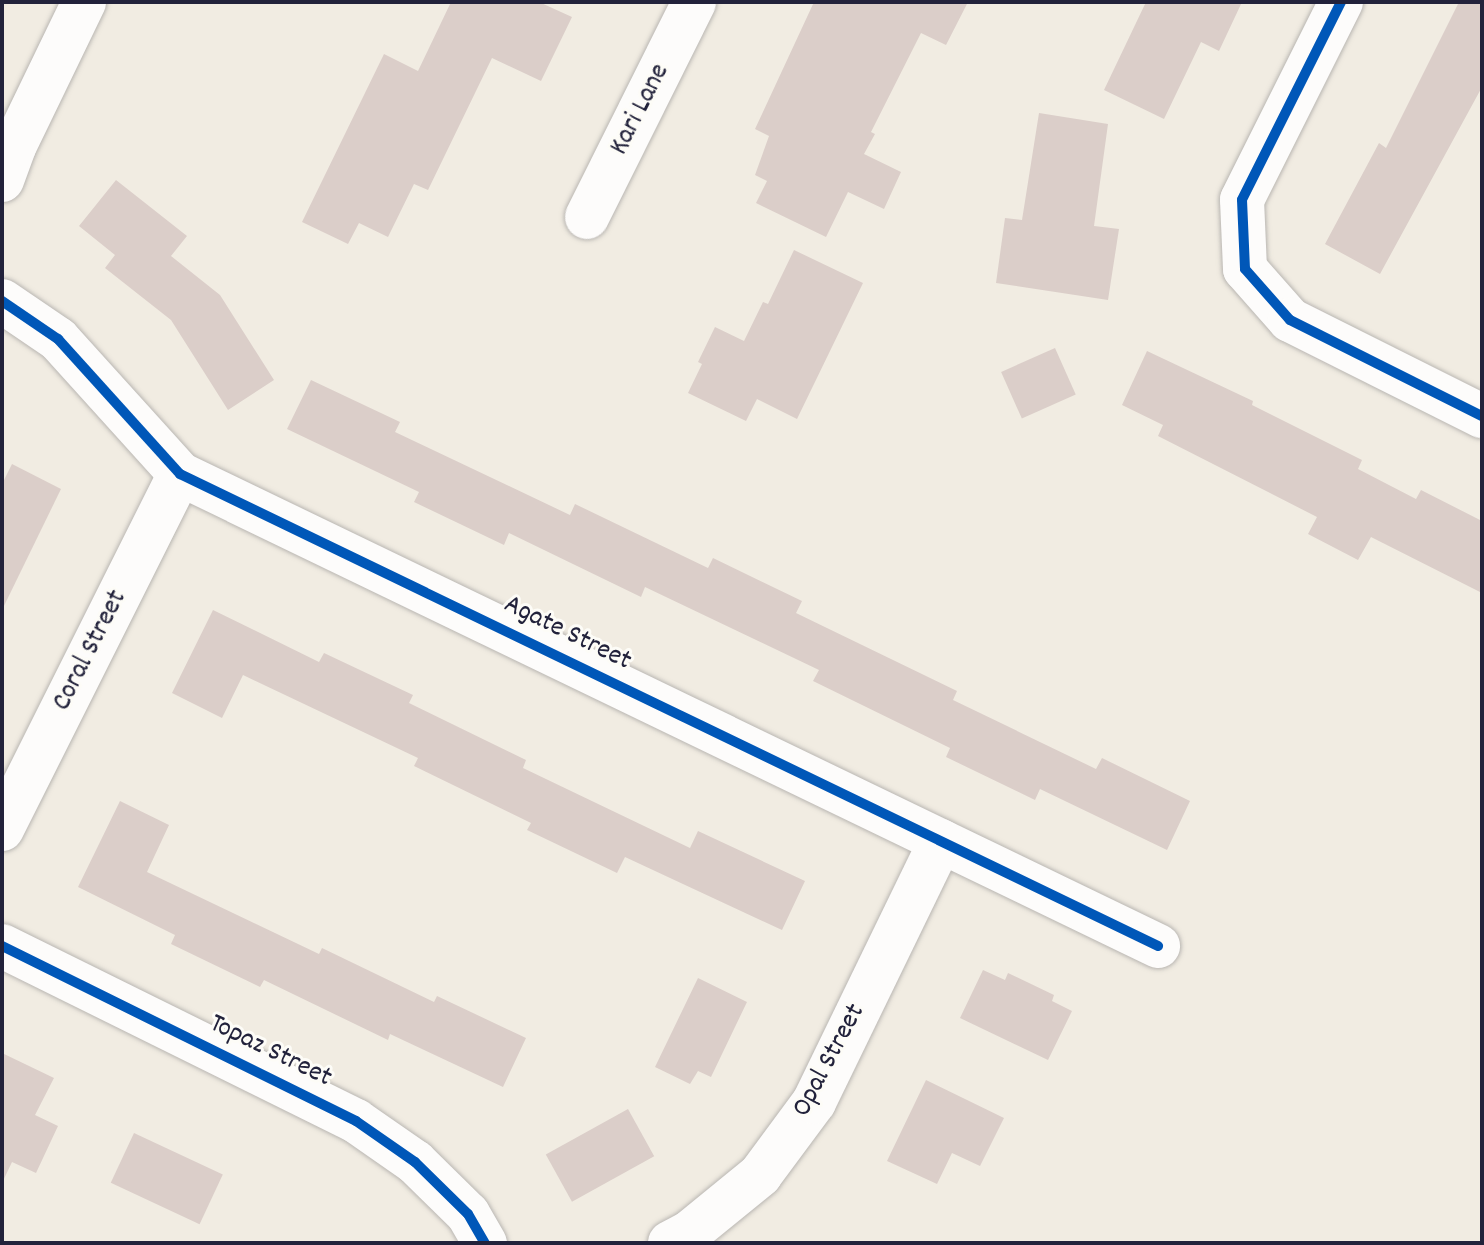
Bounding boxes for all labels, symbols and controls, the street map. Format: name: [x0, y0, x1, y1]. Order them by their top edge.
street label: Kari Lane: [604, 59, 678, 161]
street label: Coral Street: [46, 585, 136, 717]
street label: Agate Street: [498, 589, 636, 679]
street label: Opal Street: [786, 999, 874, 1123]
street label: Topaz Street: [203, 1008, 337, 1096]

